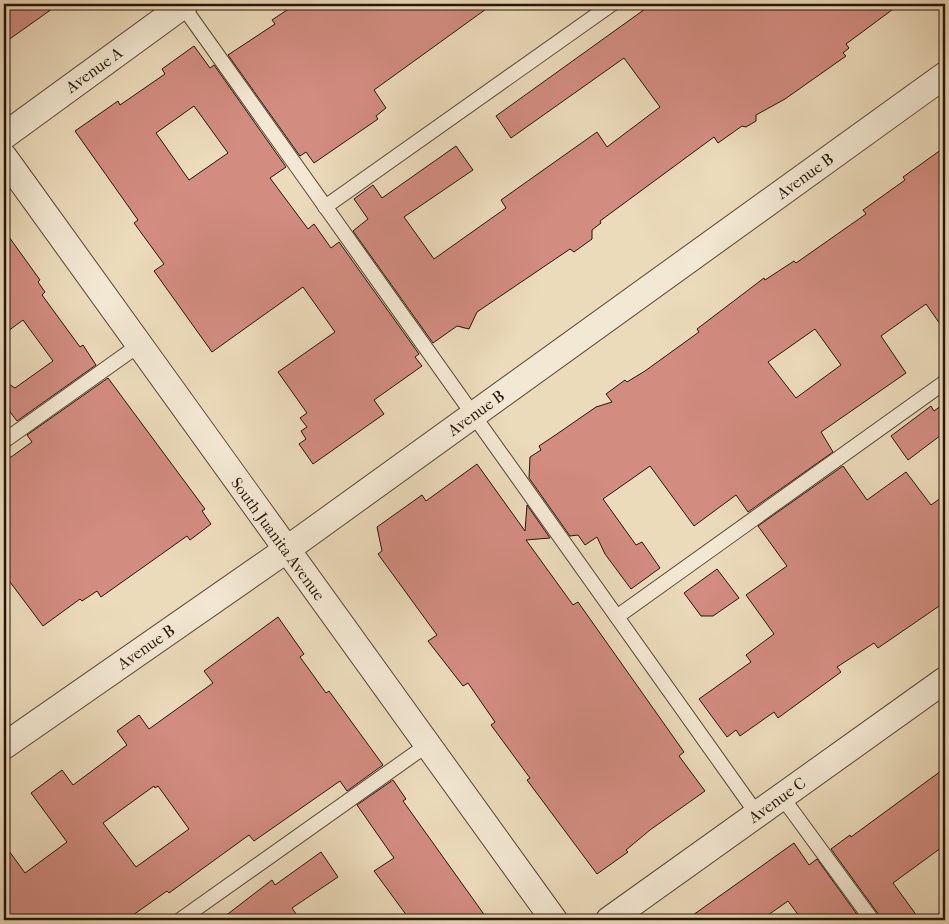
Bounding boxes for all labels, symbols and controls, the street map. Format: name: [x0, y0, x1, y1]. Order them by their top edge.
street label: Avenue A: [61, 43, 127, 98]
street label: Avenue B: [772, 149, 837, 204]
street label: Avenue B: [443, 386, 508, 441]
street label: South Juanita Avenue: [227, 474, 329, 604]
street label: Avenue B: [113, 620, 178, 674]
street label: Avenue C: [744, 773, 809, 828]

